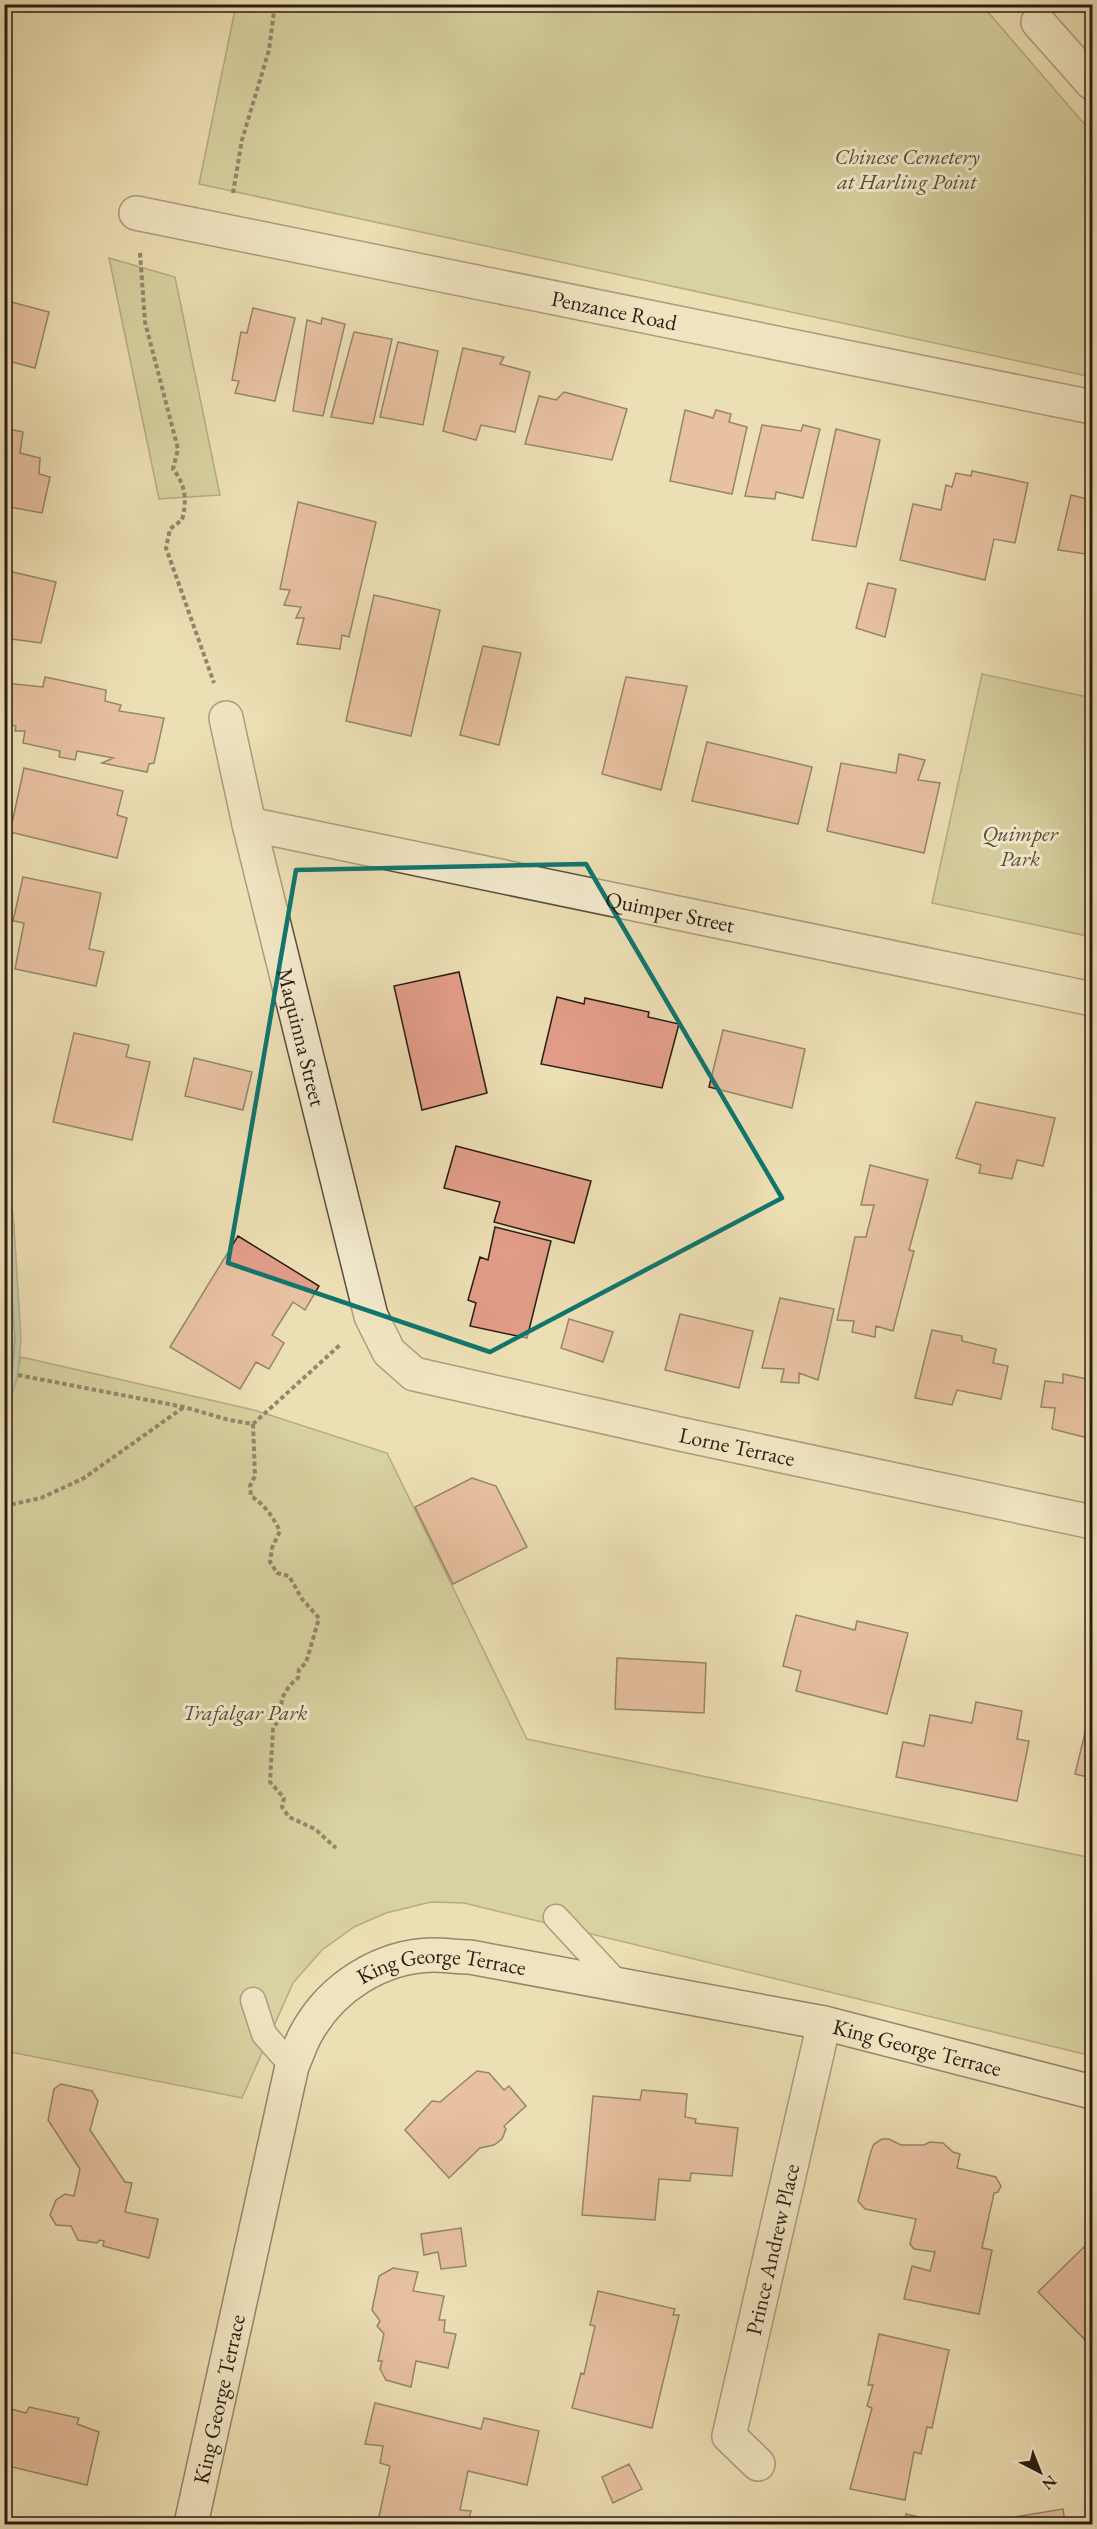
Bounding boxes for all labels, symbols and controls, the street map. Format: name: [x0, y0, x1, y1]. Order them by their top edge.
park label: Chinese Cemetery at Harling Point: [834, 142, 980, 196]
street label: Penzance Road: [549, 284, 680, 338]
park label: Quimper Park: [982, 819, 1059, 873]
street label: Quimper Street: [603, 884, 737, 939]
street label: Maquinna Street: [270, 965, 332, 1109]
street label: Lorne Terrace: [677, 1420, 798, 1473]
park label: Trafalgar Park: [183, 1698, 307, 1727]
street label: King George Terrace: [351, 1941, 529, 1991]
street label: King George Terrace: [830, 2012, 1005, 2083]
street label: Prince Andrew Place: [739, 2160, 806, 2338]
street label: King George Terrace: [186, 2311, 252, 2487]
north arrow: [1010, 2442, 1070, 2502]
text: N: [1038, 2471, 1062, 2495]

